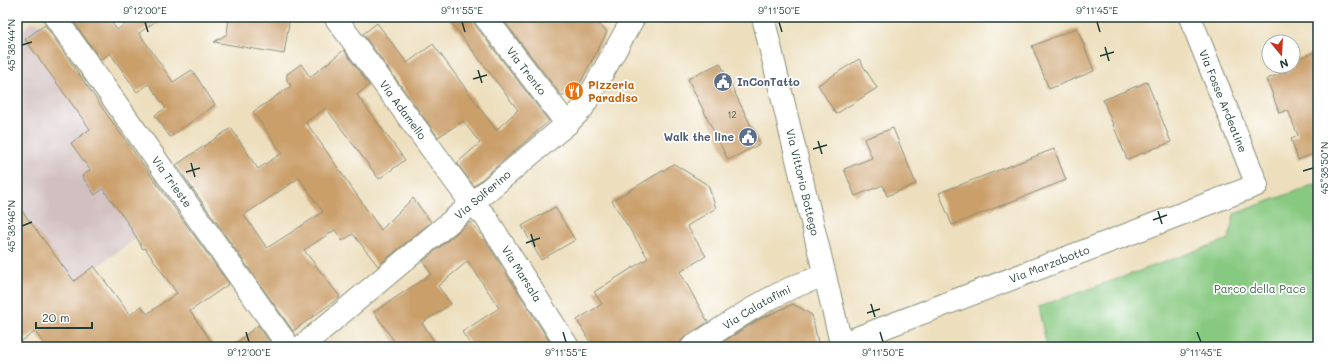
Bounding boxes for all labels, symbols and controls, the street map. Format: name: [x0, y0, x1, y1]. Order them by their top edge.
text: 9°12'00"E: [123, 3, 167, 17]
text: 9°11'55"E: [441, 3, 483, 17]
text: 9°11'50"E: [758, 3, 800, 17]
text: 9°11'45"E: [1076, 3, 1118, 17]
text: 45°38'44"N: [4, 19, 18, 71]
north arrow: [1261, 34, 1301, 74]
street label: Via Trento: [504, 44, 550, 98]
street label: Via Fosse Ardeatine: [1196, 47, 1251, 155]
text: N: [1278, 56, 1291, 72]
public building icon: InConTatto: [712, 71, 734, 93]
place label: InConTatto: [737, 74, 800, 89]
street label: Via Adamello: [377, 77, 430, 143]
place label: Pizzeria Paradiso: [588, 77, 638, 105]
restaurant icon: Pizzeria Paradiso: [563, 80, 585, 102]
house number: 12: [727, 109, 737, 120]
public building icon: Walk the line: [737, 126, 759, 148]
street label: Via Vittorio Bottego: [783, 127, 823, 238]
place label: Walk the line: [664, 129, 734, 144]
text: 45°38'50"N: [1317, 142, 1331, 194]
street label: Via Trieste: [149, 153, 196, 210]
street label: Via Solferino: [451, 166, 514, 222]
text: 45°38'46"N: [4, 200, 18, 252]
street label: Via Marzabotto: [1007, 242, 1092, 286]
street label: Via Marsala: [499, 243, 546, 305]
street label: Via Calatafimi: [719, 281, 793, 333]
park label: Parco della Pace: [1214, 281, 1306, 296]
scale bar: [36, 304, 92, 330]
text: 20 m: [42, 309, 70, 325]
text: 9°12'00"E: [227, 345, 271, 359]
text: 9°11'55"E: [545, 345, 587, 359]
text: 9°11'50"E: [862, 345, 904, 359]
text: 9°11'45"E: [1180, 345, 1222, 359]

